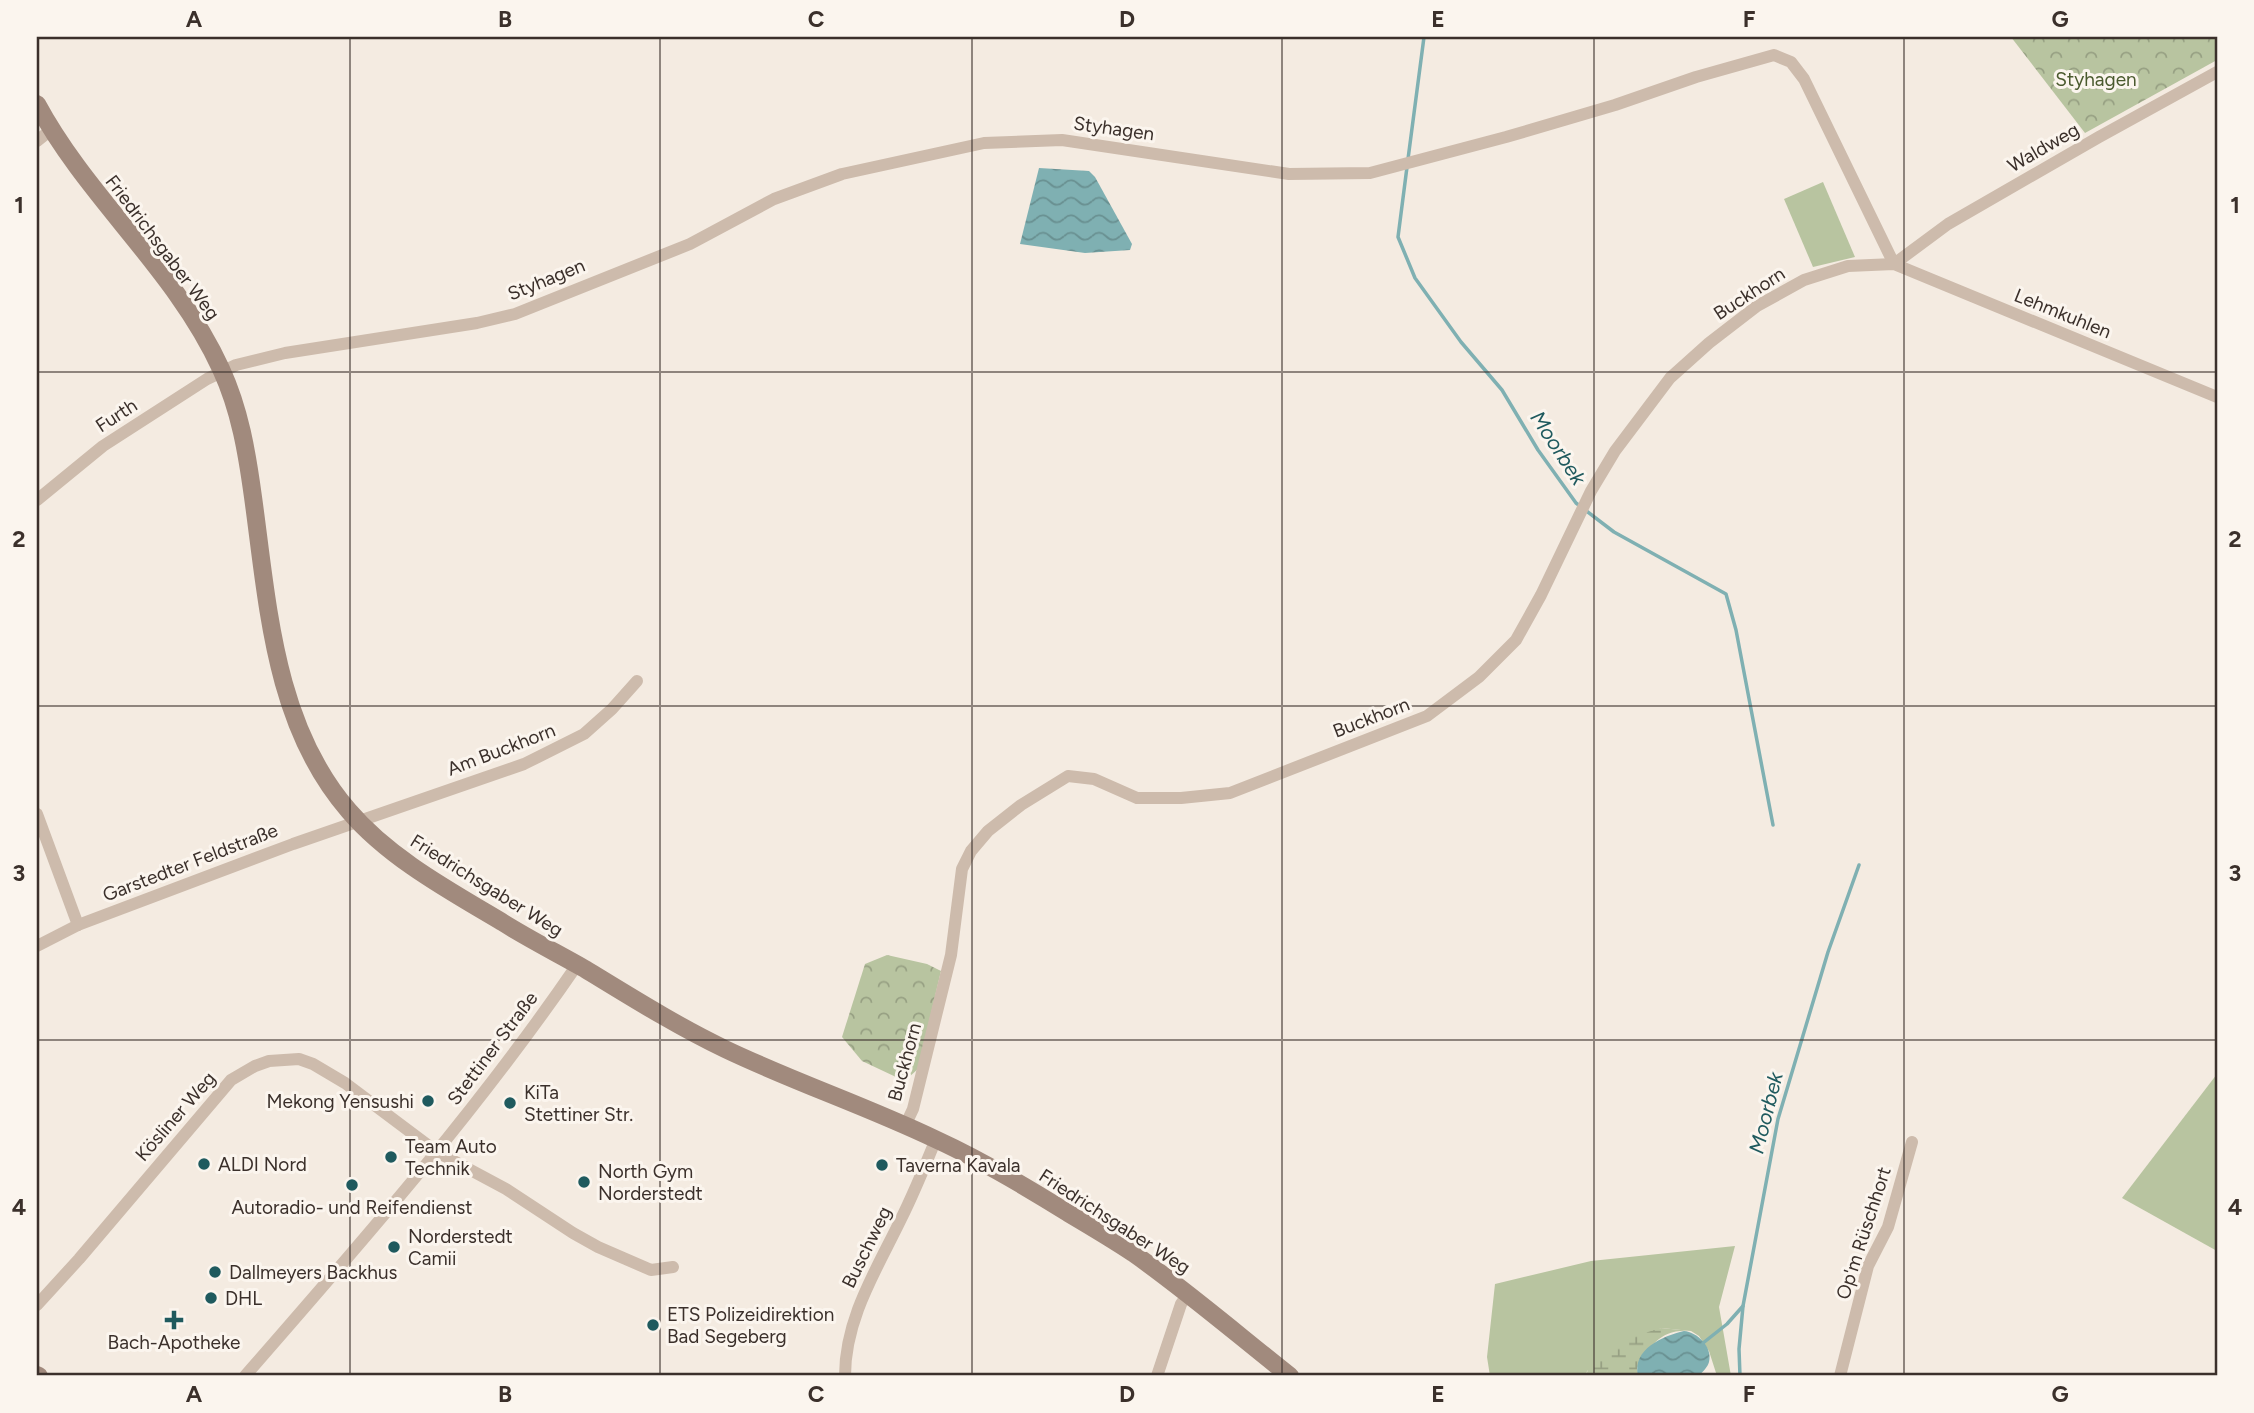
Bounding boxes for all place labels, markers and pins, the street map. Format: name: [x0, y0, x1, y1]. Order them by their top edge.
place label: KiTa Stettiner Str.: [524, 1081, 633, 1126]
place label: Mekong Yensushi: [266, 1090, 414, 1113]
marker: Mekong Yensushi: [420, 1093, 436, 1109]
marker: KiTa Stettiner Str.: [502, 1095, 518, 1111]
place label: Team Auto Technik: [405, 1135, 497, 1180]
marker: Team Auto Technik: [383, 1149, 399, 1165]
place label: ALDI Nord: [218, 1153, 307, 1176]
place label: Taverna Kavala: [896, 1154, 1021, 1177]
marker: ALDI Nord: [196, 1156, 212, 1172]
marker: Taverna Kavala: [874, 1157, 890, 1173]
place label: North Gym Norderstedt: [598, 1160, 703, 1205]
marker: North Gym Norderstedt: [576, 1174, 592, 1190]
marker: Autoradio- und Reifendienst: [344, 1177, 360, 1193]
place label: Autoradio- und Reifendienst: [231, 1196, 473, 1219]
place label: Norderstedt Camii: [408, 1225, 513, 1270]
marker: Norderstedt Camii: [386, 1239, 402, 1255]
place label: Dallmeyers Backhus: [229, 1261, 398, 1284]
marker: Dallmeyers Backhus: [207, 1264, 223, 1280]
place label: DHL: [225, 1287, 262, 1310]
marker: DHL: [203, 1290, 219, 1306]
place label: ETS Polizeidirektion Bad Segeberg: [667, 1303, 834, 1348]
marker: Bach-Apotheke: [166, 1312, 182, 1328]
marker: ETS Polizeidirektion Bad Segeberg: [645, 1317, 661, 1333]
place label: Bach-Apotheke: [108, 1331, 240, 1354]

